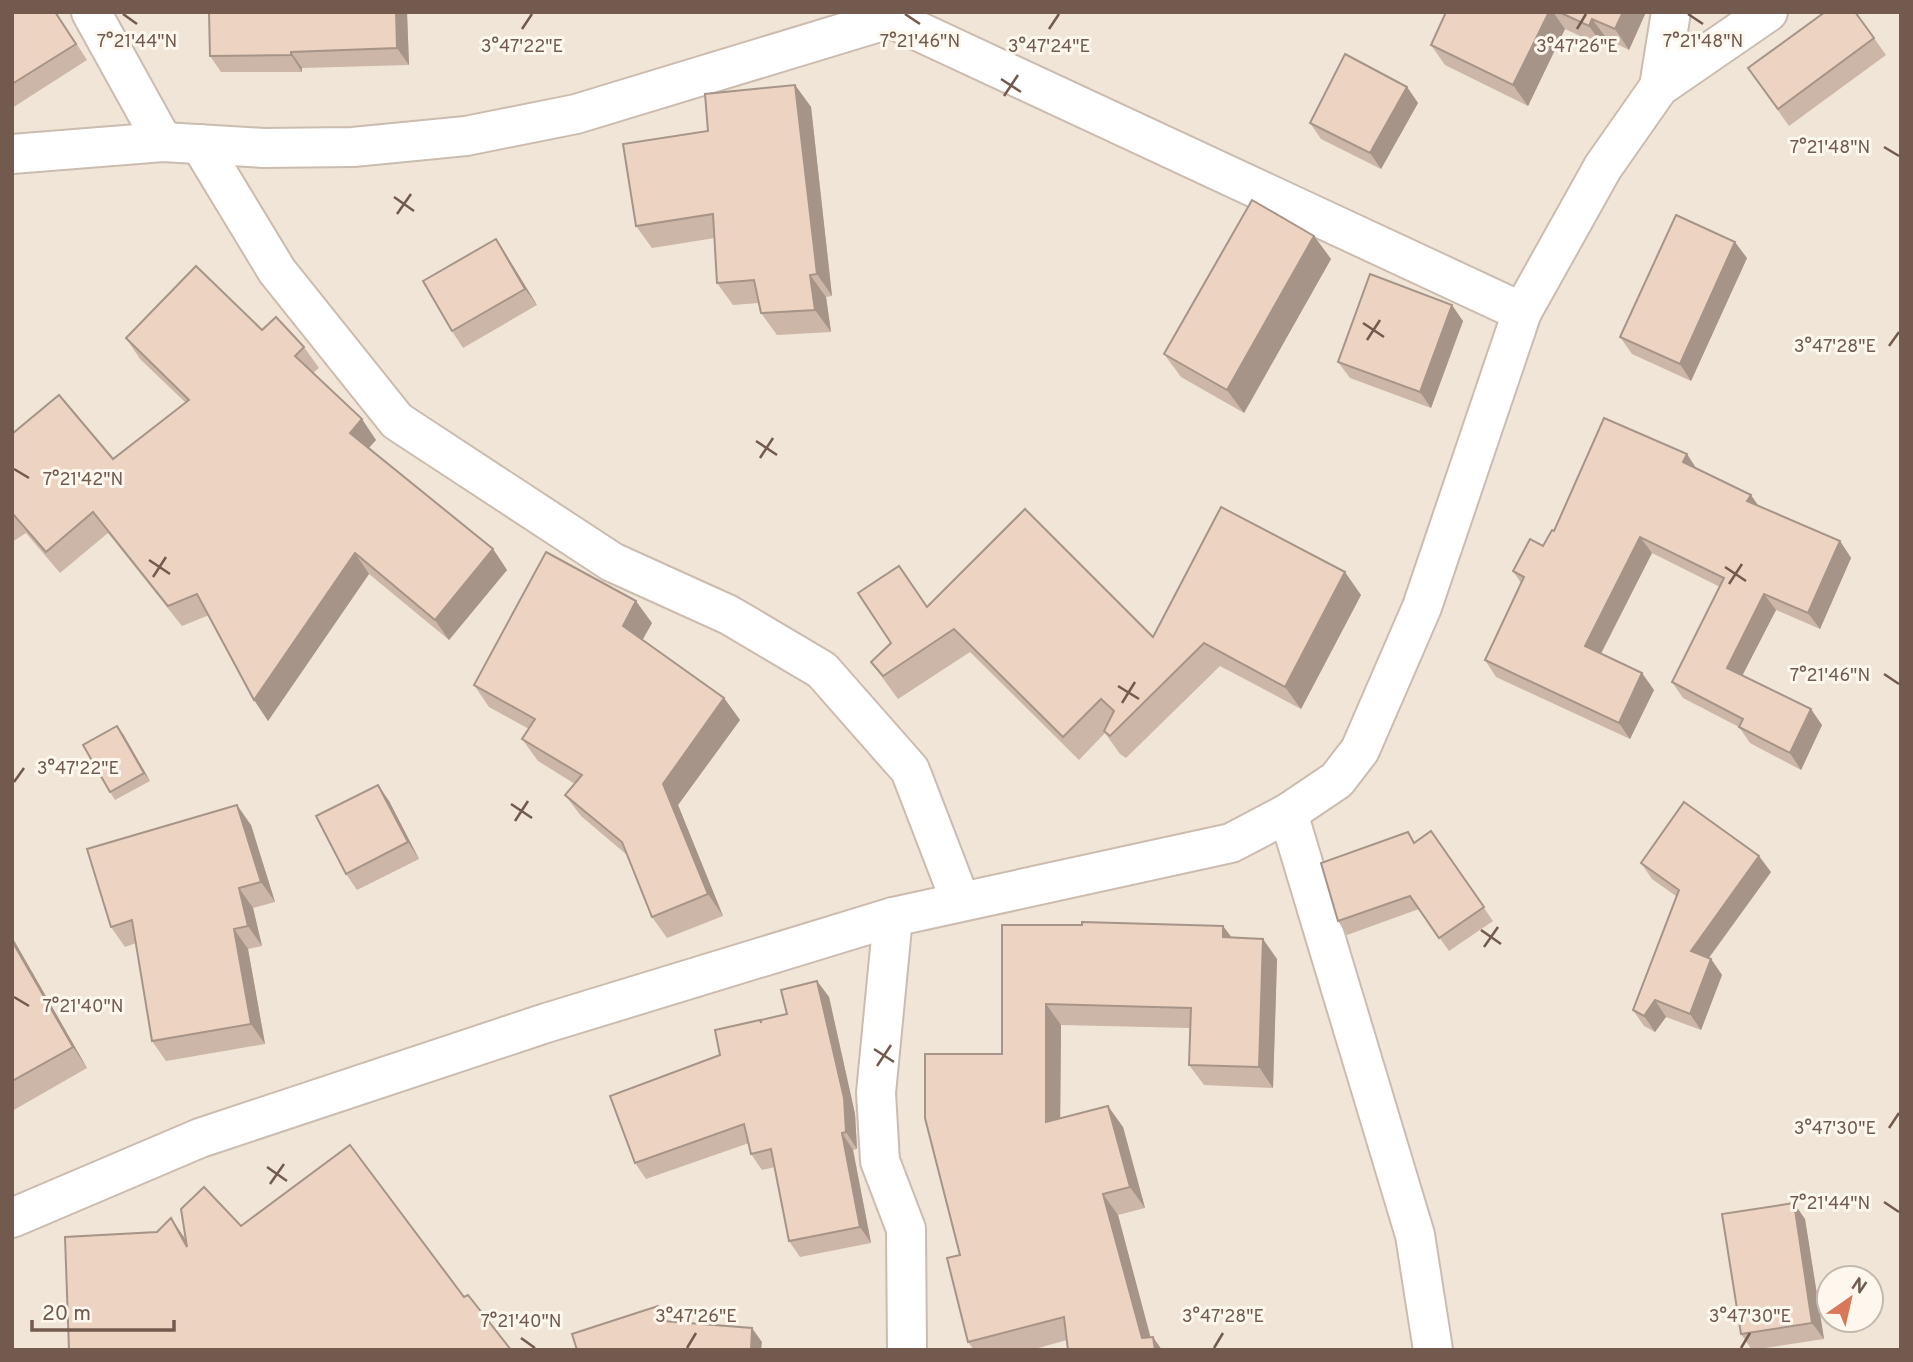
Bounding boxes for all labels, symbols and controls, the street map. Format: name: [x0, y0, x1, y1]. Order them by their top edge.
text: 7°21'44"N: [97, 31, 177, 54]
text: 7°21'46"N: [880, 31, 960, 54]
text: 7°21'48"N: [1663, 31, 1743, 54]
text: 3°47'22"E: [481, 36, 563, 59]
text: 3°47'24"E: [1008, 36, 1090, 59]
text: 3°47'26"E: [1536, 36, 1618, 59]
text: 7°21'48"N: [1790, 137, 1870, 160]
text: 3°47'28"E: [1794, 336, 1876, 359]
text: 7°21'42"N: [43, 469, 123, 492]
text: 7°21'46"N: [1790, 665, 1870, 688]
text: 3°47'22"E: [37, 758, 119, 781]
text: 7°21'40"N: [42, 996, 124, 1019]
text: 3°47'30"E: [1794, 1118, 1876, 1141]
text: 7°21'44"N: [1790, 1193, 1870, 1216]
north arrow: [1815, 1264, 1885, 1334]
text: N: [1846, 1273, 1871, 1300]
scale bar: [32, 1288, 173, 1332]
text: 20 m: [42, 1301, 91, 1328]
text: 3°47'26"E: [655, 1306, 737, 1329]
text: 3°47'28"E: [1182, 1306, 1264, 1329]
text: 3°47'30"E: [1709, 1306, 1791, 1329]
text: 7°21'40"N: [480, 1311, 562, 1334]

